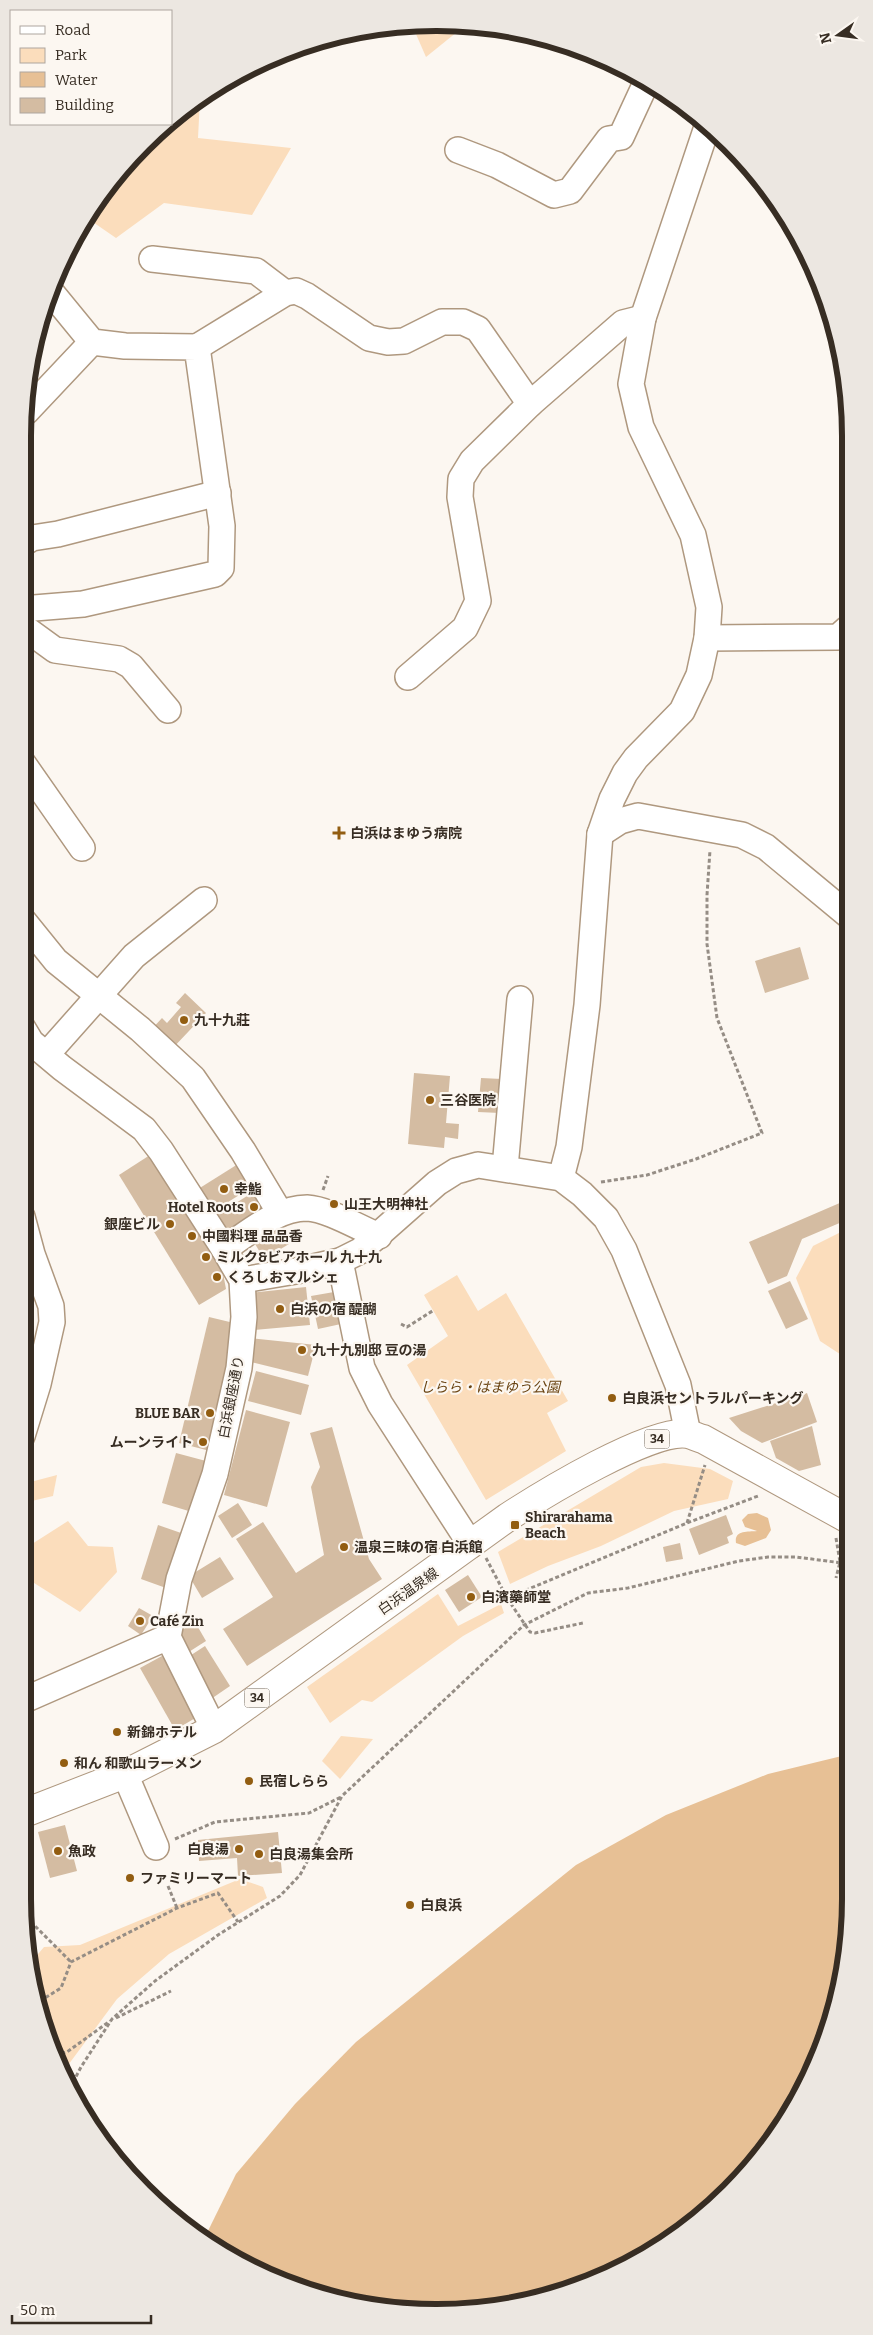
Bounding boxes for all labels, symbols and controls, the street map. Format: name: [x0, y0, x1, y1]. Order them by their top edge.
legend: [10, 10, 172, 125]
north arrow: [813, 10, 863, 60]
text: Road: [55, 21, 90, 39]
text: N: [816, 31, 835, 45]
text: Park: [55, 46, 87, 64]
text: Water: [55, 71, 98, 89]
text: Building: [55, 96, 114, 114]
place label: 白浜はまゆう病院: [350, 825, 462, 842]
marker: 白浜はまゆう病院: [332, 826, 346, 840]
place label: 九十九莊: [194, 1012, 250, 1029]
marker: 九十九莊: [178, 1014, 190, 1026]
place label: 三谷医院: [440, 1092, 496, 1109]
marker: 三谷医院: [424, 1094, 436, 1106]
place label: 幸鮨: [234, 1181, 262, 1198]
marker: 幸鮨: [218, 1183, 230, 1195]
place label: 山王大明神社: [344, 1196, 428, 1213]
marker: 山王大明神社: [328, 1198, 340, 1210]
place label: Hotel Roots: [168, 1199, 244, 1216]
marker: Hotel Roots: [248, 1201, 260, 1213]
place label: 銀座ビル: [104, 1216, 160, 1233]
marker: 銀座ビル: [164, 1218, 176, 1230]
place label: 中國料理 品品香: [202, 1228, 303, 1245]
marker: 中國料理 品品香: [186, 1230, 198, 1242]
place label: ミルク&ビアホール 九十九: [216, 1249, 382, 1266]
marker: ミルク&ビアホール 九十九: [200, 1251, 212, 1263]
place label: くろしおマルシェ: [227, 1269, 339, 1286]
marker: くろしおマルシェ: [211, 1271, 223, 1283]
place label: 白浜の宿 醍醐: [290, 1301, 377, 1318]
marker: 白浜の宿 醍醐: [274, 1303, 286, 1315]
place label: 九十九別邸 豆の湯: [312, 1342, 427, 1359]
marker: 九十九別邸 豆の湯: [296, 1344, 308, 1356]
street label: 白浜銀座通り: [215, 1354, 248, 1440]
park label: しらら・はまゆう公園: [420, 1379, 562, 1396]
place label: 白良浜セントラルパーキング: [622, 1390, 804, 1407]
marker: 白良浜セントラルパーキング: [606, 1392, 618, 1404]
place label: BLUE BAR: [135, 1405, 201, 1422]
marker: BLUE BAR: [204, 1407, 216, 1419]
road number: 34: [644, 1430, 670, 1448]
place label: ムーンライト: [110, 1434, 193, 1451]
marker: ムーンライト: [197, 1436, 209, 1448]
place label: Shirarahama Beach: [525, 1509, 613, 1542]
marker: Shirarahama Beach: [509, 1519, 521, 1531]
place label: 温泉三昧の宿 白浜館: [354, 1539, 483, 1556]
marker: 温泉三昧の宿 白浜館: [338, 1541, 350, 1553]
street label: 白浜温泉線: [375, 1564, 442, 1618]
place label: 白濱藥師堂: [481, 1589, 551, 1606]
marker: 白濱藥師堂: [465, 1591, 477, 1603]
place label: Café Zin: [150, 1613, 204, 1630]
marker: Café Zin: [134, 1615, 146, 1627]
road number: 34: [244, 1689, 270, 1708]
place label: 新錦ホテル: [127, 1724, 197, 1741]
marker: 新錦ホテル: [111, 1726, 123, 1738]
place label: 和ん 和歌山ラーメン: [74, 1755, 202, 1772]
marker: 和ん 和歌山ラーメン: [58, 1757, 70, 1769]
place label: 民宿しらら: [259, 1773, 329, 1790]
marker: 民宿しらら: [243, 1775, 255, 1787]
place label: 白良湯: [187, 1841, 229, 1858]
place label: 魚政: [68, 1843, 96, 1860]
marker: 白良湯: [233, 1843, 245, 1855]
marker: 魚政: [52, 1845, 64, 1857]
place label: 白良湯集会所: [269, 1846, 353, 1863]
marker: 白良湯集会所: [253, 1848, 265, 1860]
place label: ファミリーマート: [140, 1870, 252, 1887]
marker: ファミリーマート: [124, 1872, 136, 1884]
place label: 白良浜: [420, 1897, 462, 1914]
marker: 白良浜: [404, 1899, 416, 1911]
scale bar: [12, 2292, 151, 2324]
text: 50 m: [20, 2301, 56, 2319]

